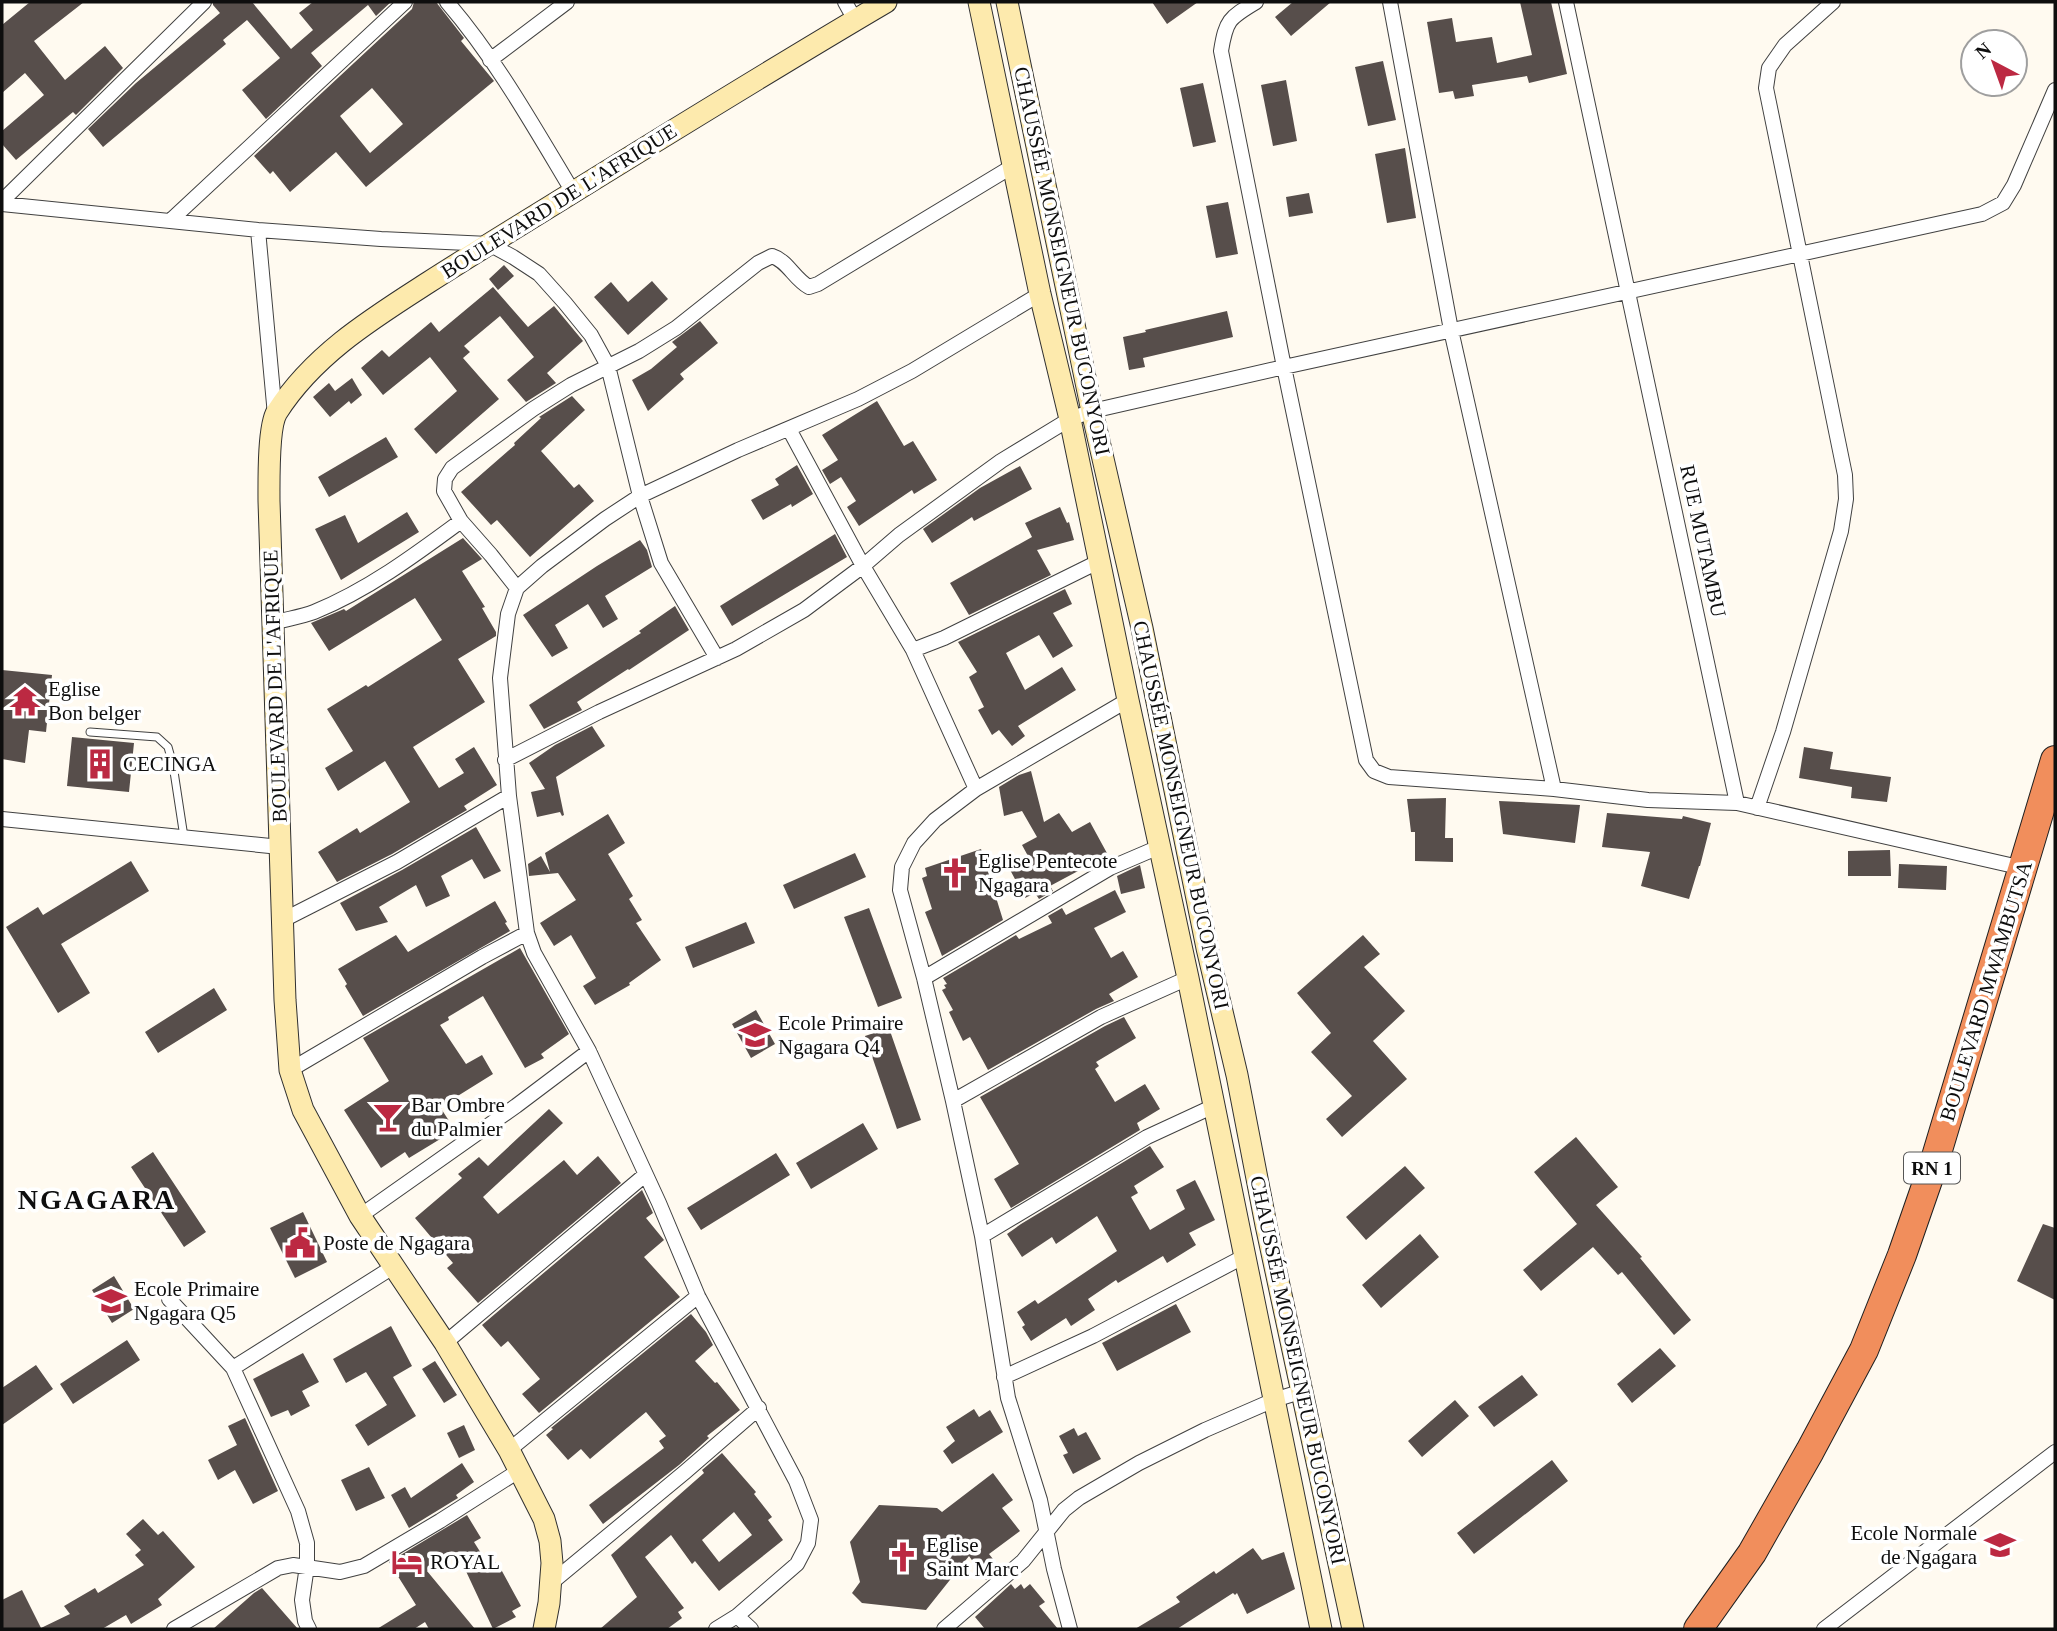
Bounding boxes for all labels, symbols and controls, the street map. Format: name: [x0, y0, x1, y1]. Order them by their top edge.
north arrow: [1959, 28, 2029, 98]
text: N: [1971, 38, 1995, 63]
street label: CHAUSSÉE MONSEIGNEUR BUCONYORI: [1009, 64, 1115, 458]
street label: BOULEVARD DE L'AFRIQUE: [437, 119, 681, 283]
street label: RUE MUTAMBU: [1675, 463, 1731, 619]
street label: BOULEVARD DE L'AFRIQUE: [258, 549, 292, 823]
street label: CHAUSSÉE MONSEIGNEUR BUCONYORI: [1128, 618, 1234, 1012]
place label: Eglise Bon belger: [48, 677, 141, 725]
temple icon: Eglise Bon belger: [8, 684, 42, 718]
building icon: CECINGA: [83, 747, 117, 781]
place label: CECINGA: [123, 752, 217, 776]
place label: Eglise Pentecote Ngagara: [978, 849, 1117, 897]
church icon: Eglise Pentecote Ngagara: [938, 856, 972, 890]
street label: BOULEVARD MWAMBUTSA: [1935, 857, 2037, 1124]
place label: Ecole Primaire Ngagara Q4: [778, 1011, 903, 1059]
school or university icon: Ecole Primaire Ngagara Q4: [738, 1018, 772, 1052]
place label: Bar Ombre du Palmier: [411, 1093, 505, 1141]
bar icon: Bar Ombre du Palmier: [371, 1100, 405, 1134]
road number: RN 1: [1904, 1152, 1960, 1184]
street label: CHAUSSÉE MONSEIGNEUR BUCONYORI: [1245, 1173, 1351, 1567]
district label: NGAGARA: [18, 1184, 176, 1215]
public building icon: Poste de Ngagara: [283, 1226, 317, 1260]
place label: Poste de Ngagara: [323, 1231, 471, 1255]
place label: Ecole Primaire Ngagara Q5: [134, 1277, 259, 1325]
school or university icon: Ecole Primaire Ngagara Q5: [94, 1284, 128, 1318]
place label: Ecole Normale de Ngagara: [1850, 1521, 1978, 1569]
school or university icon: Ecole Normale de Ngagara: [1983, 1528, 2017, 1562]
place label: Eglise Saint Marc: [926, 1533, 1019, 1581]
church icon: Eglise Saint Marc: [886, 1540, 920, 1574]
hotel icon: ROYAL: [390, 1545, 424, 1579]
place label: ROYAL: [430, 1550, 500, 1574]

